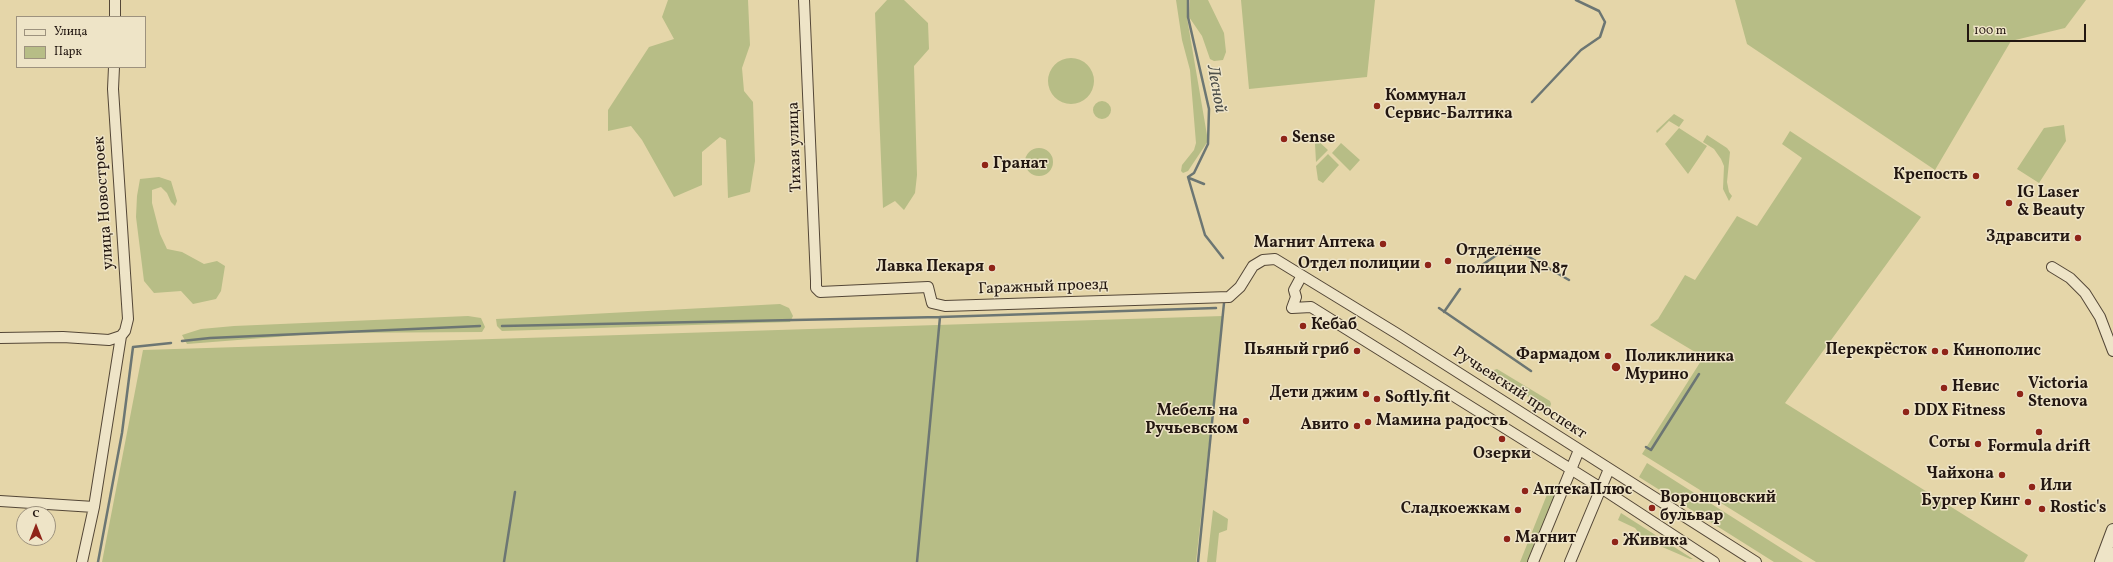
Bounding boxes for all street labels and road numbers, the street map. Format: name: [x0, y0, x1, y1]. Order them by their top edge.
street label: Тихая улица: [785, 101, 807, 193]
street label: улица Новостроек: [91, 136, 119, 270]
street label: Гаражный проезд: [978, 276, 1108, 300]
street label: Ручьевский проспект: [1448, 343, 1590, 445]

